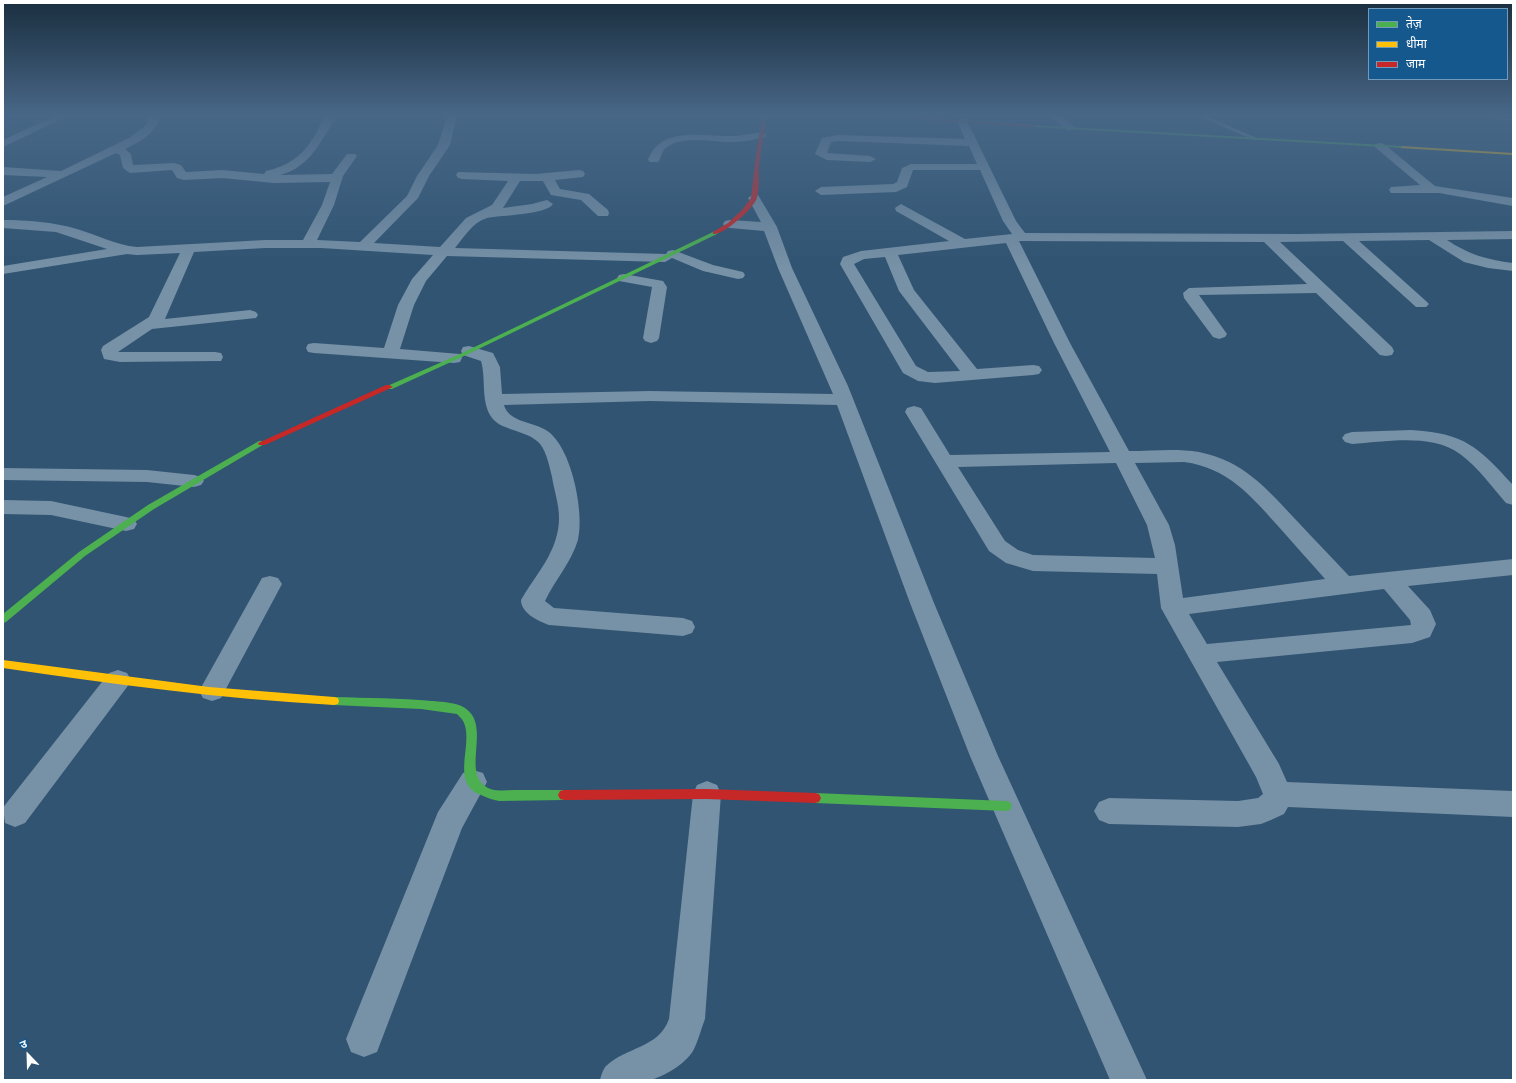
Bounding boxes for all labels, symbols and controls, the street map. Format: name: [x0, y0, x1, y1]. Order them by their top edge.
legend: [1368, 8, 1508, 80]
text: तेज़: [1406, 16, 1422, 32]
text: धीमा: [1406, 36, 1427, 52]
text: जाम: [1406, 56, 1425, 72]
north arrow: [8, 1035, 48, 1075]
text: उ: [18, 1036, 29, 1052]

